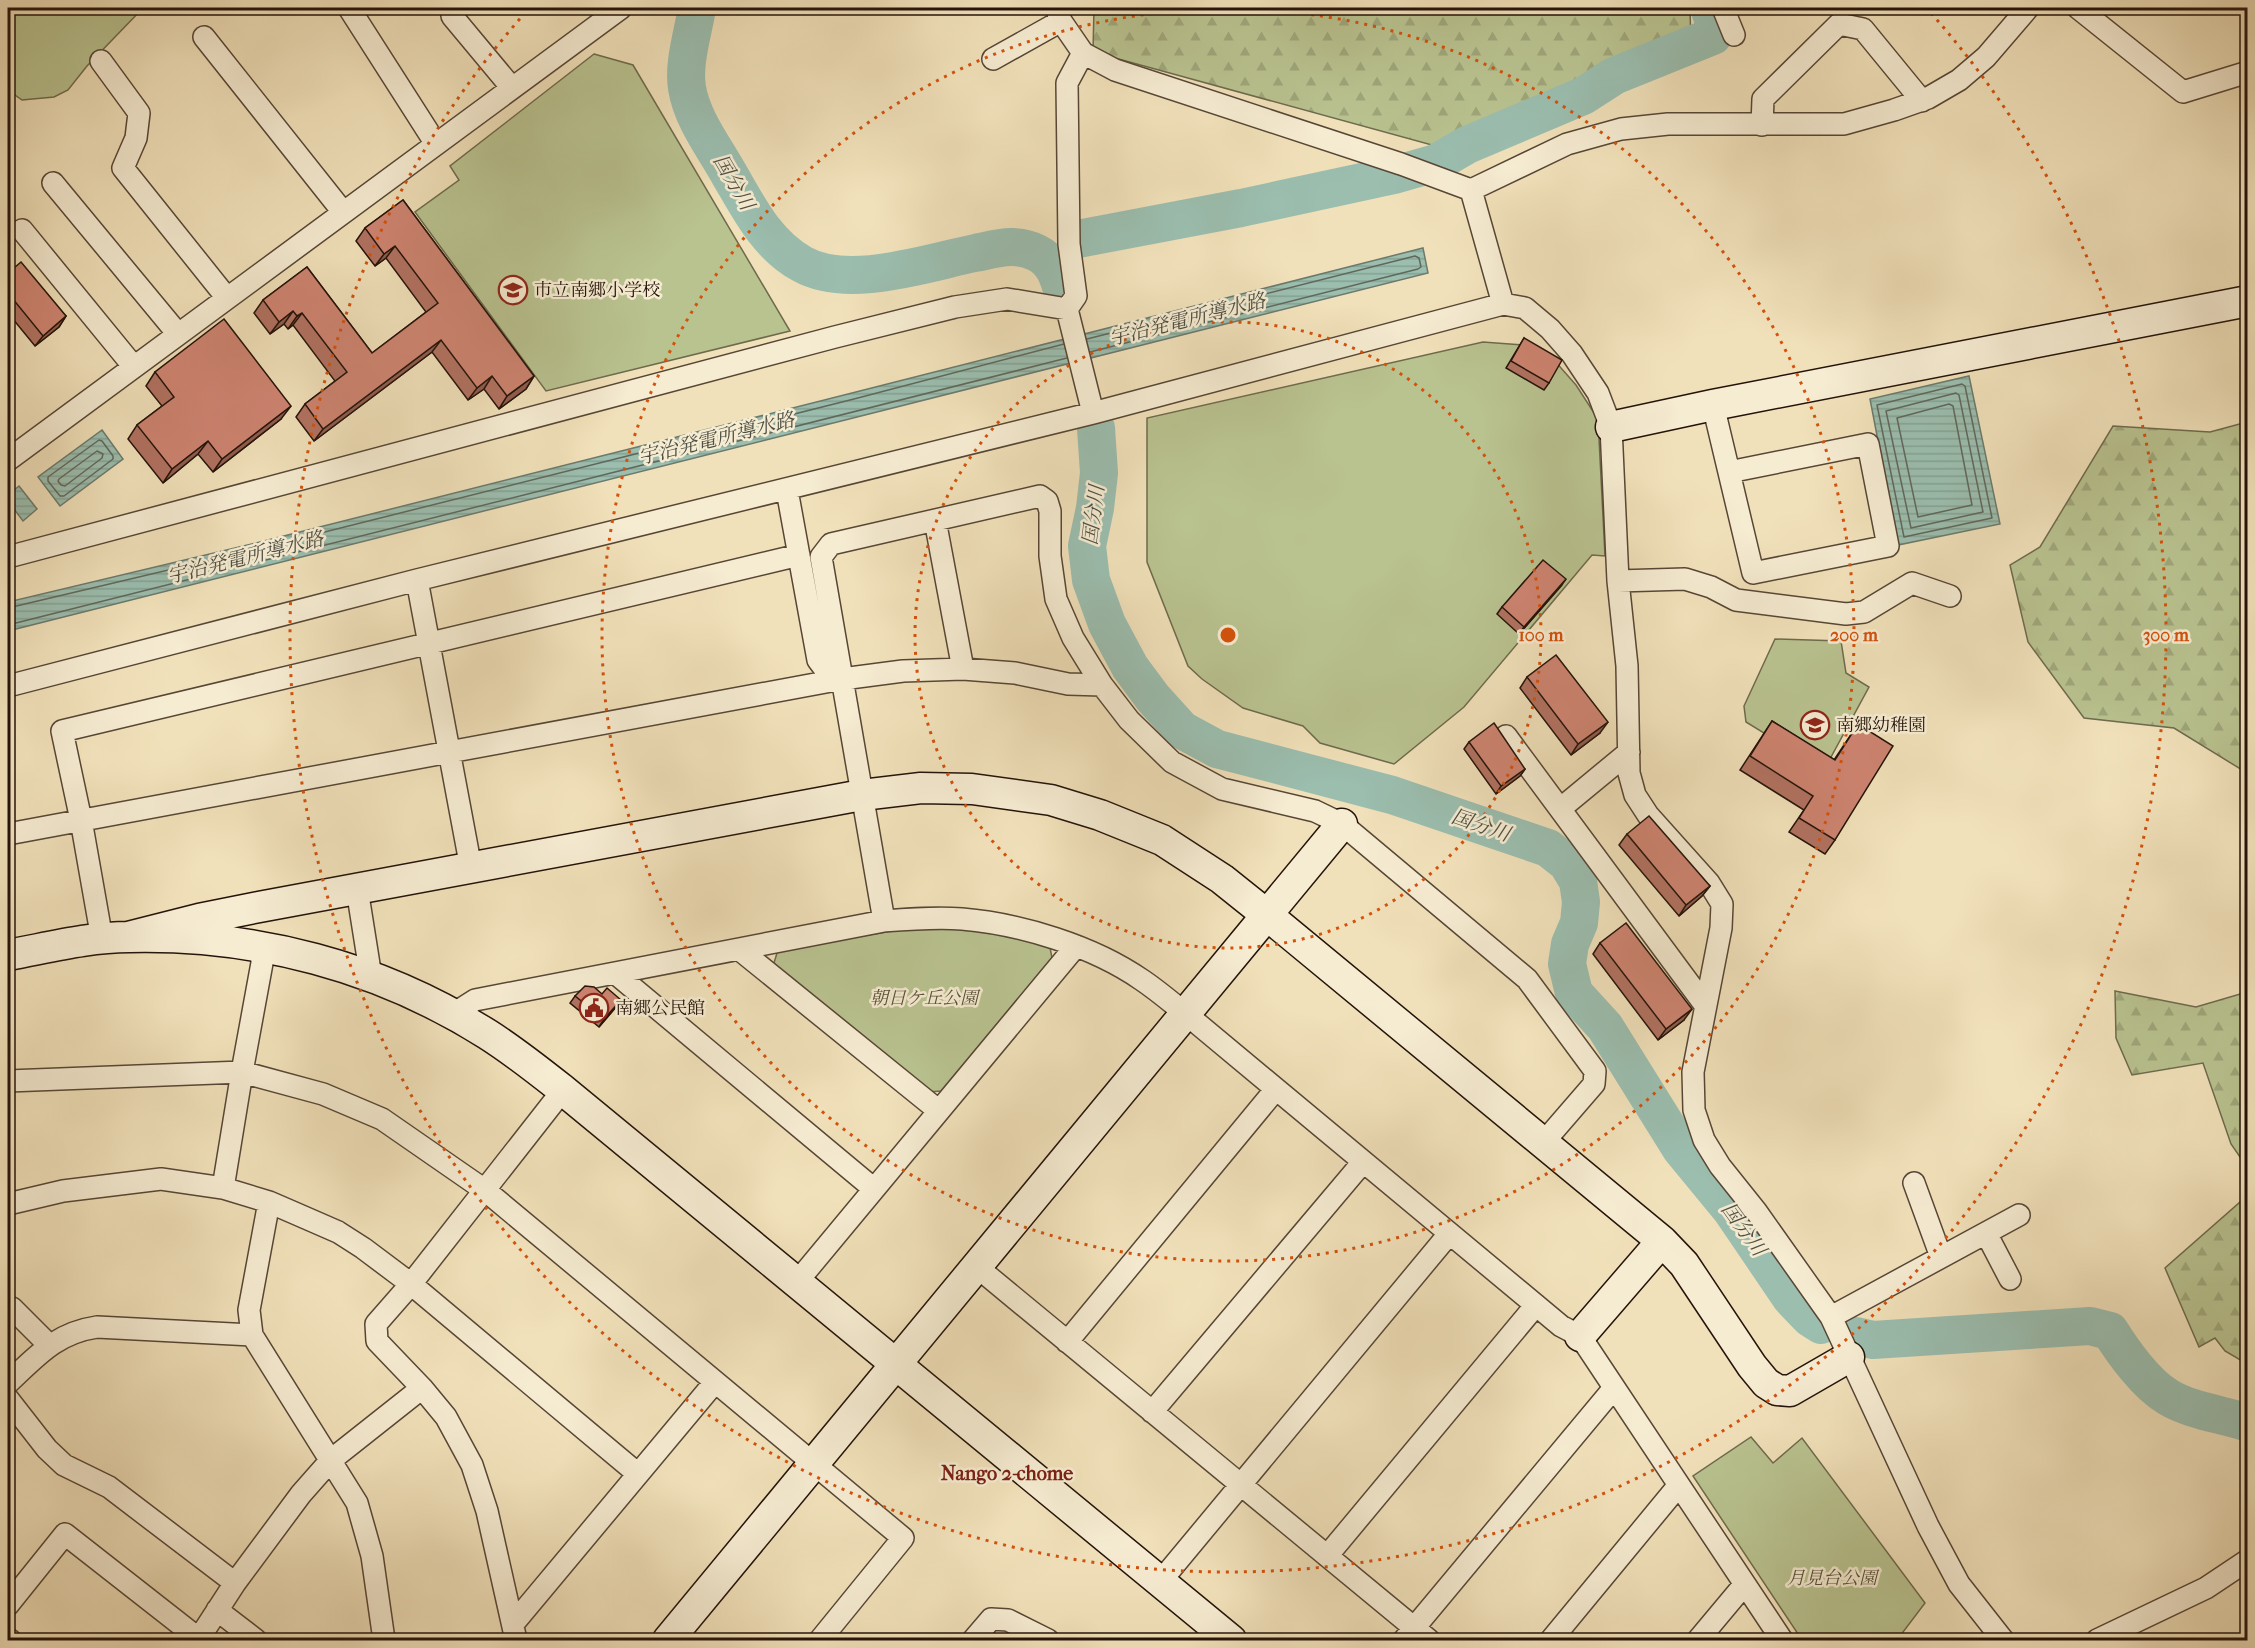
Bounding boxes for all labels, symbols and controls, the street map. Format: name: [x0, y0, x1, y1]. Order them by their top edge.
water label: 国分川: [709, 151, 760, 216]
school or university icon: 市立南郷小学校: [497, 274, 529, 306]
place label: 市立南郷小学校: [534, 280, 660, 301]
water label: 宇治発電所導水路: [1107, 288, 1269, 350]
water label: 宇治発電所導水路: [636, 407, 798, 469]
water label: 国分川: [1078, 482, 1109, 546]
water label: 宇治発電所導水路: [165, 526, 327, 588]
centre of rings: [1218, 625, 1238, 645]
text: 100 m: [1518, 625, 1565, 646]
text: 200 m: [1830, 625, 1879, 646]
text: 300 m: [2143, 625, 2190, 646]
school or university icon: 南郷幼稚園: [1799, 709, 1831, 741]
place label: 南郷幼稚園: [1836, 715, 1926, 736]
water label: 国分川: [1449, 805, 1515, 847]
park label: 朝日ケ丘公園: [870, 988, 981, 1009]
public building icon: 南郷公民館: [578, 992, 610, 1024]
place label: 南郷公民館: [615, 998, 705, 1019]
water label: 国分川: [1717, 1198, 1772, 1262]
district label: Nango 2-chome: [941, 1462, 1073, 1485]
park label: 月見台公園: [1787, 1568, 1880, 1589]

